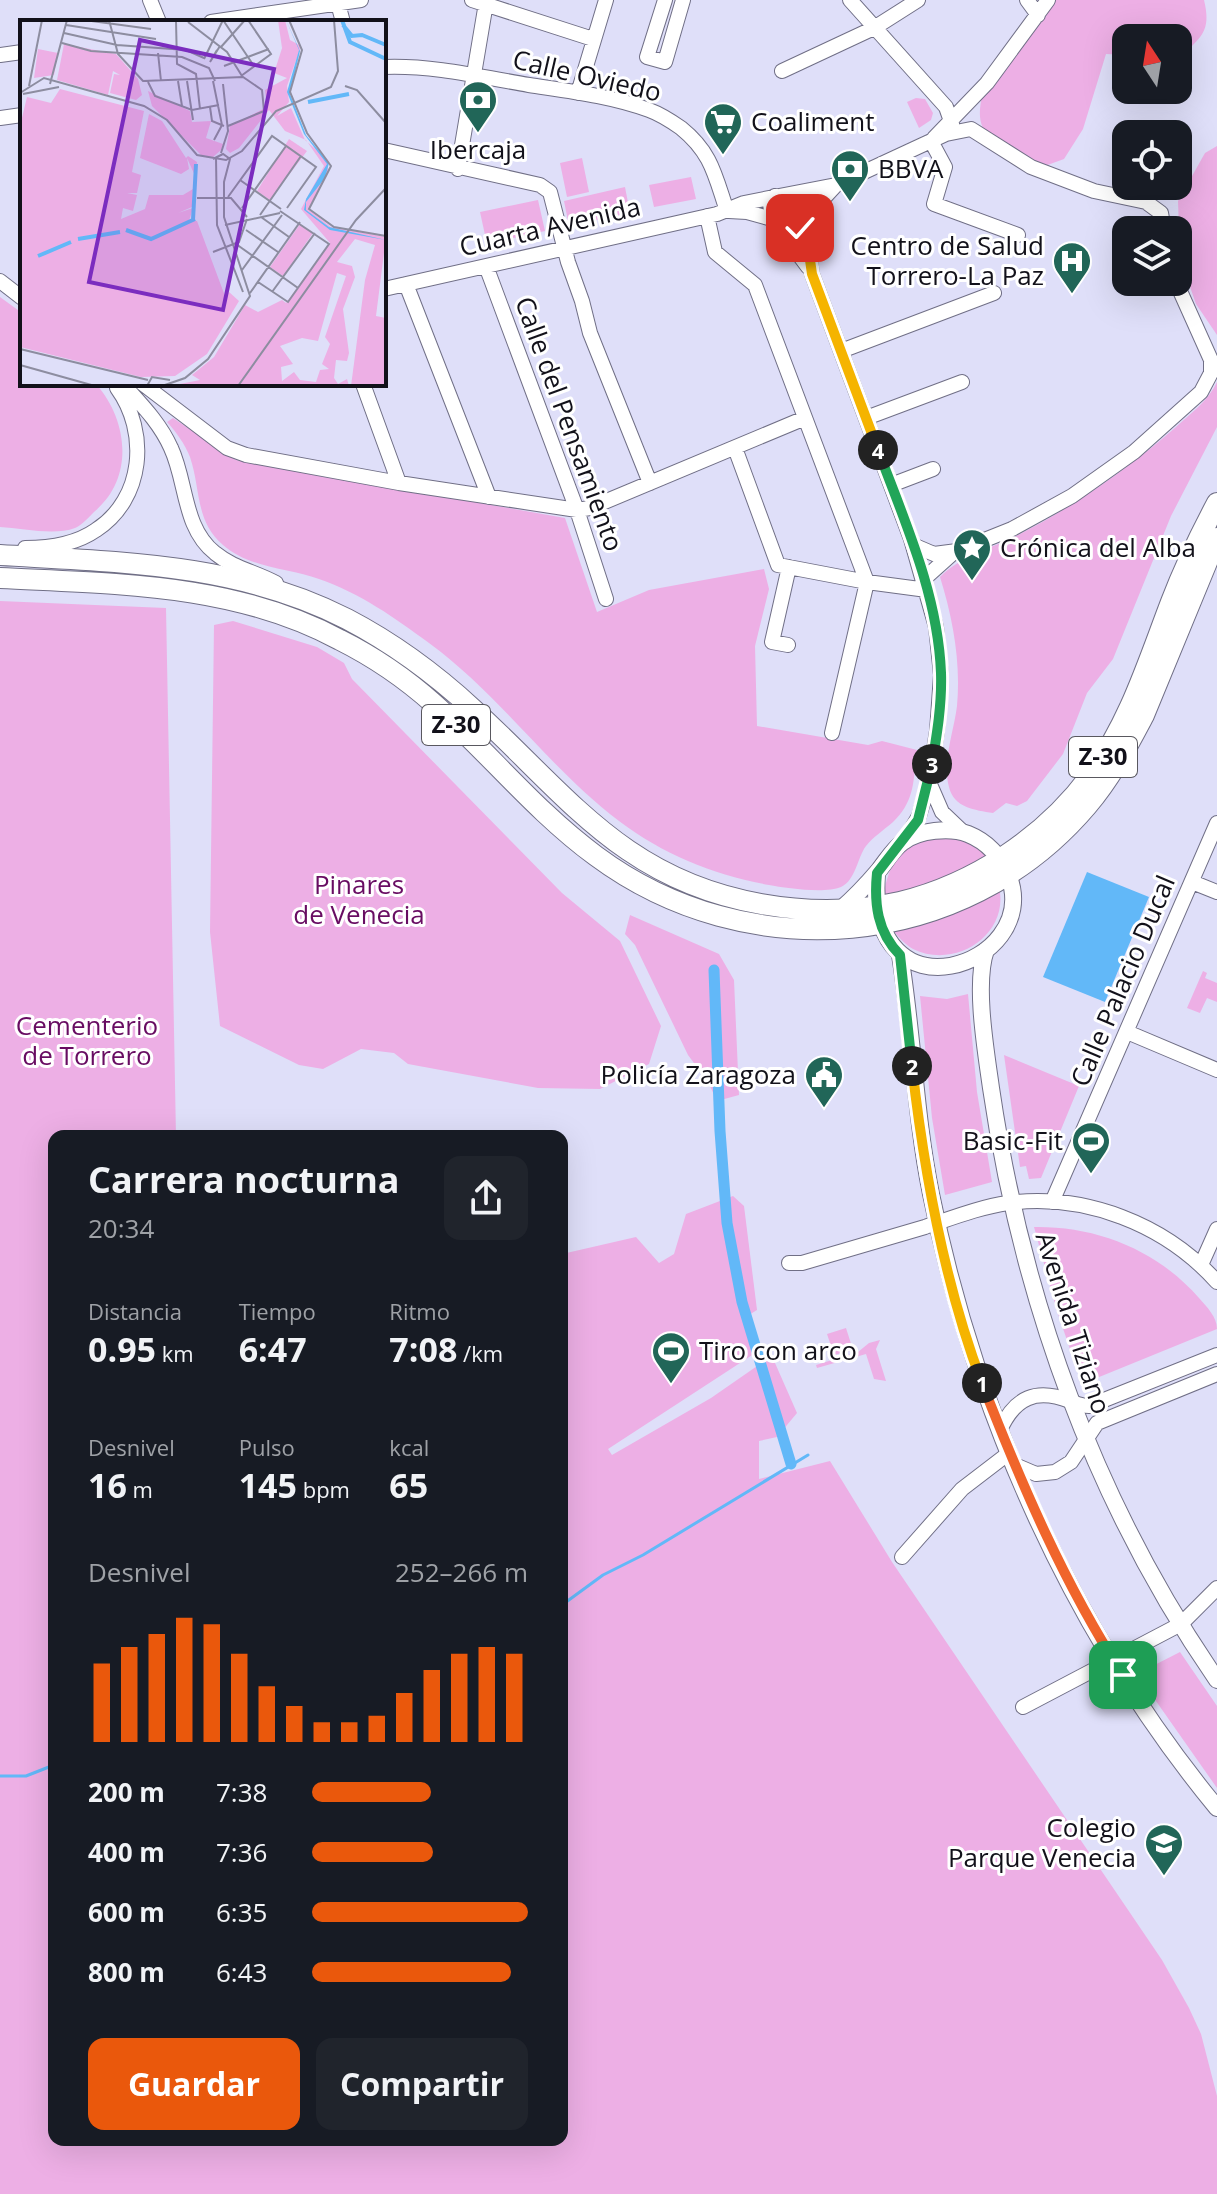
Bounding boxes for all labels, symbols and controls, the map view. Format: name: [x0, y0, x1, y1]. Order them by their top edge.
inset map: [20, 20, 386, 386]
north arrow: [1112, 24, 1192, 104]
map controls: [1112, 24, 1192, 296]
street label: Calle Oviedo: [509, 40, 665, 110]
bank icon: Ibercaja: [457, 79, 499, 134]
supermarket icon: Coaliment: [702, 101, 744, 156]
place label: Coaliment: [751, 103, 874, 139]
button: locate: [1112, 120, 1192, 200]
place label: Ibercaja: [430, 131, 526, 167]
bank icon: BBVA: [829, 148, 871, 203]
place label: BBVA: [878, 150, 944, 186]
street label: Cuarta Avenida: [456, 188, 644, 264]
pin: [766, 194, 834, 262]
icon: check: [778, 206, 822, 250]
button: layers: [1112, 216, 1192, 296]
place label: Centro de Salud Torrero-La Paz: [850, 227, 1044, 293]
hospital icon: Centro de Salud Torrero-La Paz: [1051, 240, 1093, 295]
street label: Calle del Pensamiento: [507, 291, 633, 556]
pin: 4: [858, 430, 898, 470]
text: 4: [872, 435, 884, 465]
place icon: Crónica del Alba: [951, 527, 993, 582]
place label: Crónica del Alba: [1000, 529, 1196, 565]
road number: Z-30: [422, 705, 490, 745]
road number: Z-30: [1069, 737, 1137, 777]
pin: 3: [912, 744, 952, 784]
text: 3: [926, 749, 938, 779]
park label: Pinares de Venecia: [293, 866, 425, 932]
street label: Calle Palacio Ducal: [1061, 870, 1183, 1092]
park label: Cementerio de Torrero: [16, 1007, 158, 1073]
pin: 2: [892, 1046, 932, 1086]
text: 2: [906, 1051, 918, 1081]
public building icon: Policía Zaragoza: [803, 1054, 845, 1109]
place label: Policía Zaragoza: [601, 1056, 796, 1092]
sports icon: Basic-Fit: [1070, 1120, 1112, 1175]
place label: Basic-Fit: [963, 1122, 1063, 1158]
text: Carrera nocturna: [88, 1155, 400, 1204]
button: share: [444, 1156, 528, 1240]
text: 20:34: [88, 1210, 154, 1246]
street label: Avenida Tiziano: [1028, 1227, 1120, 1418]
text: Distancia: [88, 1296, 182, 1326]
text: Tiempo: [239, 1296, 316, 1326]
text: Ritmo: [389, 1296, 450, 1326]
text: 0.95: [88, 1326, 156, 1372]
text: 6:47: [239, 1326, 307, 1372]
text: 7:08: [389, 1326, 457, 1372]
sports icon: Tiro con arco: [650, 1330, 692, 1385]
place label: Tiro con arco: [699, 1332, 857, 1368]
text: km: [156, 1338, 194, 1368]
text: /km: [457, 1338, 503, 1368]
pin: 1: [962, 1363, 1002, 1403]
text: 1: [976, 1368, 988, 1398]
text: Desnivel: [88, 1432, 175, 1462]
text: Pulso: [239, 1432, 295, 1462]
text: kcal: [389, 1432, 429, 1462]
text: 16: [88, 1462, 127, 1508]
text: 145: [239, 1462, 297, 1508]
text: 65: [389, 1462, 428, 1508]
text: m: [127, 1474, 153, 1504]
text: bpm: [297, 1474, 350, 1504]
text: Desnivel: [88, 1554, 191, 1590]
text: 252–266 m: [395, 1554, 528, 1590]
pin: [1089, 1641, 1157, 1709]
icon: arrive: [1101, 1653, 1145, 1697]
text: 200 m: [88, 1774, 165, 1810]
text: 7:38: [216, 1774, 267, 1810]
place label: Colegio Parque Venecia: [948, 1809, 1136, 1875]
school or university icon: Colegio Parque Venecia: [1143, 1822, 1185, 1877]
text: 400 m: [88, 1834, 165, 1870]
text: 7:36: [216, 1834, 267, 1870]
text: 600 m: [88, 1894, 165, 1930]
text: 6:35: [216, 1894, 267, 1930]
text: 800 m: [88, 1954, 165, 1990]
text: 6:43: [216, 1954, 267, 1990]
button: Guardar: [88, 2038, 300, 2130]
button: Compartir: [316, 2038, 528, 2130]

